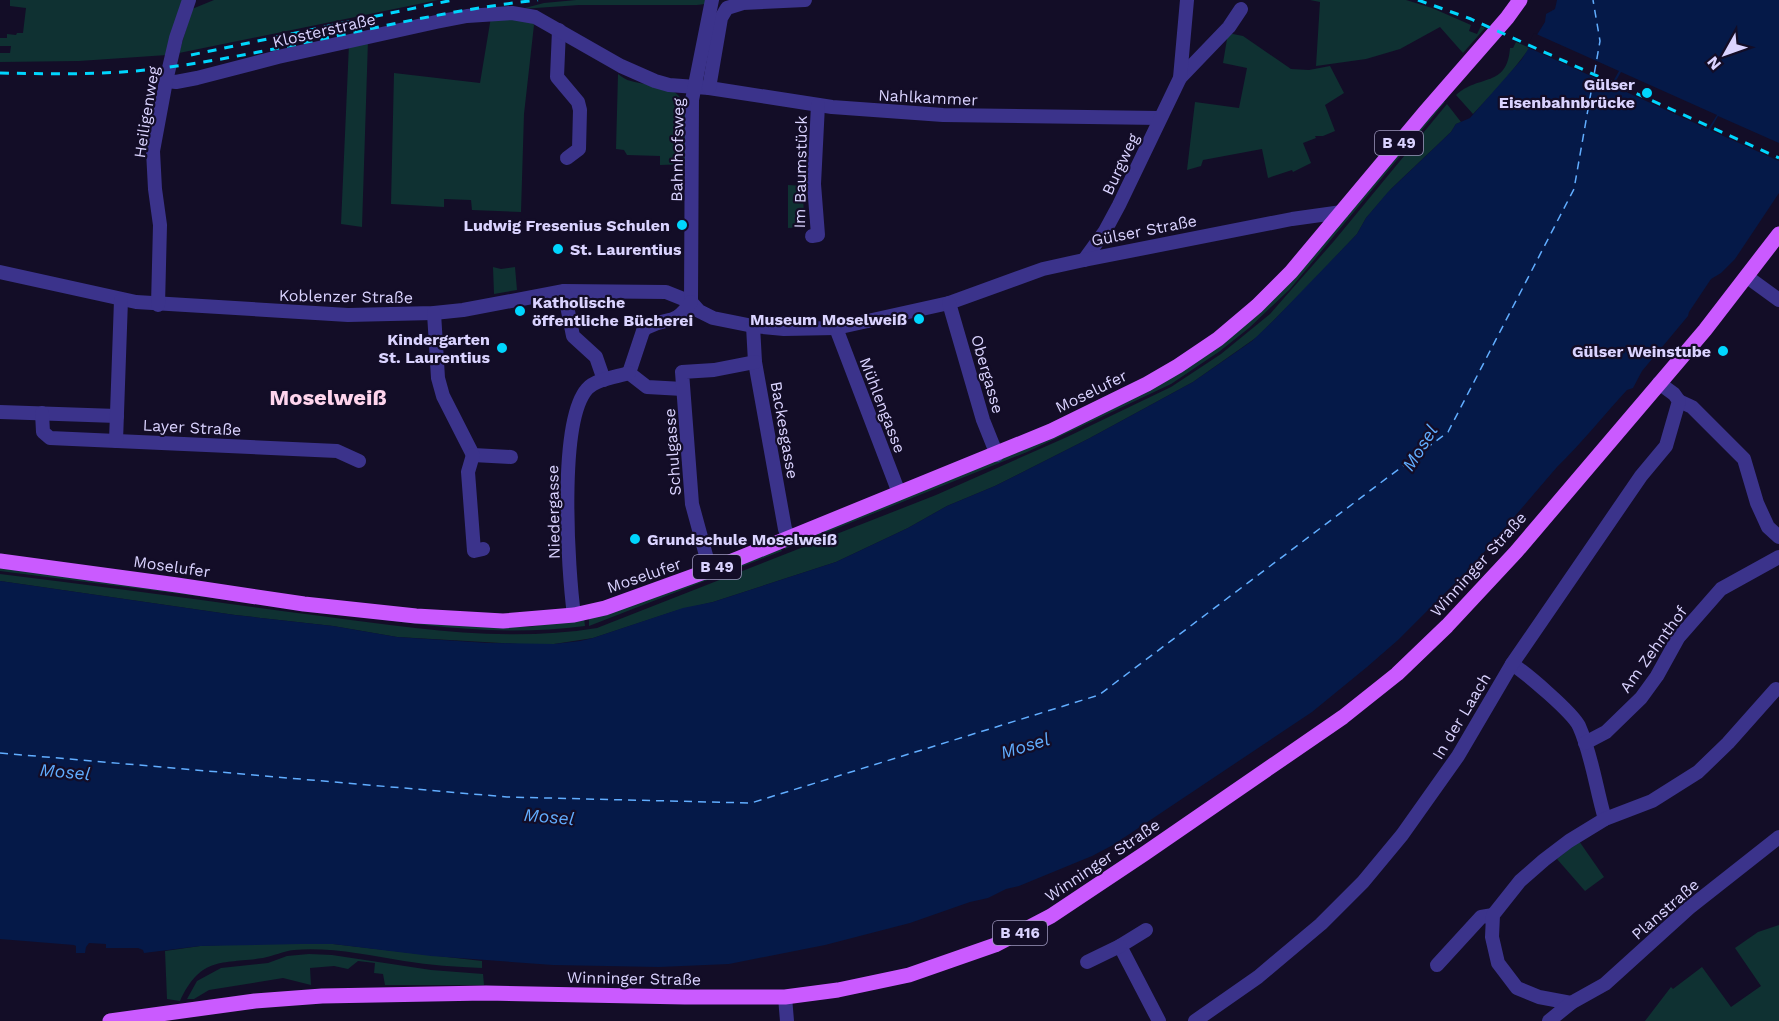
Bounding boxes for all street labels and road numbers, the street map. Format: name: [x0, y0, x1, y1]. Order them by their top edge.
street label: Klosterstraße: [271, 9, 377, 52]
street label: Heiligenweg: [130, 64, 163, 159]
street label: Nahlkammer: [878, 85, 979, 110]
street label: Bahnhofsweg: [667, 97, 688, 202]
street label: Im Baumstück: [790, 115, 811, 229]
street label: Burgweg: [1098, 130, 1143, 198]
road number: B 49: [1375, 131, 1423, 155]
street label: Gülser Straße: [1090, 211, 1198, 250]
street label: Koblenzer Straße: [279, 286, 413, 307]
street label: Obergasse: [967, 333, 1008, 416]
street label: Mühlengasse: [856, 355, 910, 456]
street label: Moselufer: [1052, 366, 1131, 417]
street label: Backesgasse: [767, 380, 802, 480]
street label: Schulgasse: [660, 408, 685, 496]
street label: Layer Straße: [142, 415, 242, 440]
street label: Niedergasse: [543, 465, 564, 559]
street label: Winninger Straße: [1426, 508, 1530, 621]
street label: Moselufer: [132, 552, 212, 581]
street label: Moselufer: [604, 554, 684, 597]
road number: B 49: [693, 555, 741, 579]
street label: Am Zehnthof: [1616, 602, 1692, 696]
street label: In der Laach: [1428, 670, 1495, 763]
street label: Winninger Straße: [1041, 815, 1163, 906]
street label: Planstraße: [1628, 875, 1703, 944]
road number: B 416: [993, 921, 1047, 945]
street label: Winninger Straße: [567, 968, 701, 989]

